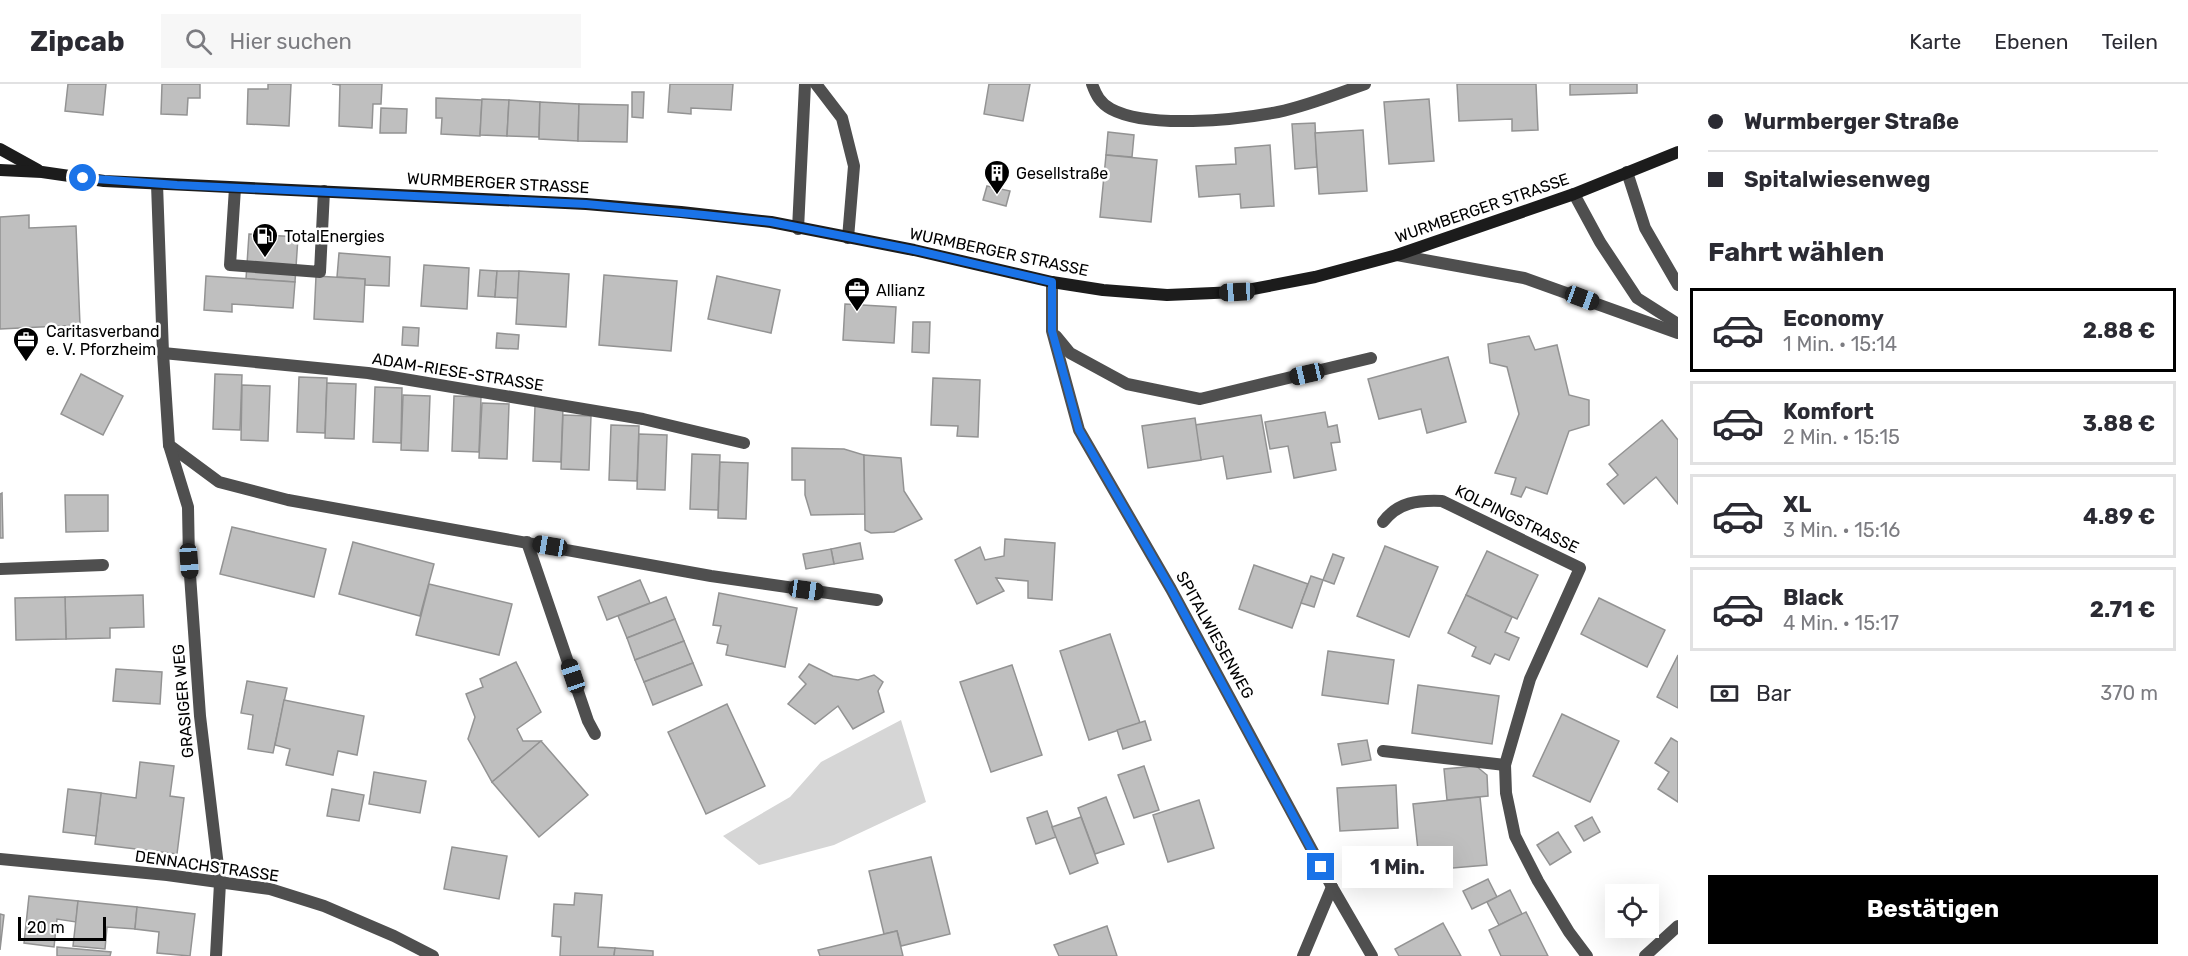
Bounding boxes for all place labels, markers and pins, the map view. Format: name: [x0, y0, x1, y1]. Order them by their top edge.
building icon: Gesellstraße: [982, 158, 1012, 196]
place label: Gesellstraße: [1016, 164, 1108, 183]
fuel station icon: TotalEnergies: [250, 221, 280, 259]
place label: TotalEnergies: [284, 227, 385, 246]
office icon: Allianz: [842, 275, 872, 313]
place label: Allianz: [876, 281, 925, 300]
place label: Caritasverband e. V. Pforzheim: [46, 322, 160, 359]
office icon: Caritasverband e. V. Pforzheim: [11, 325, 41, 363]

